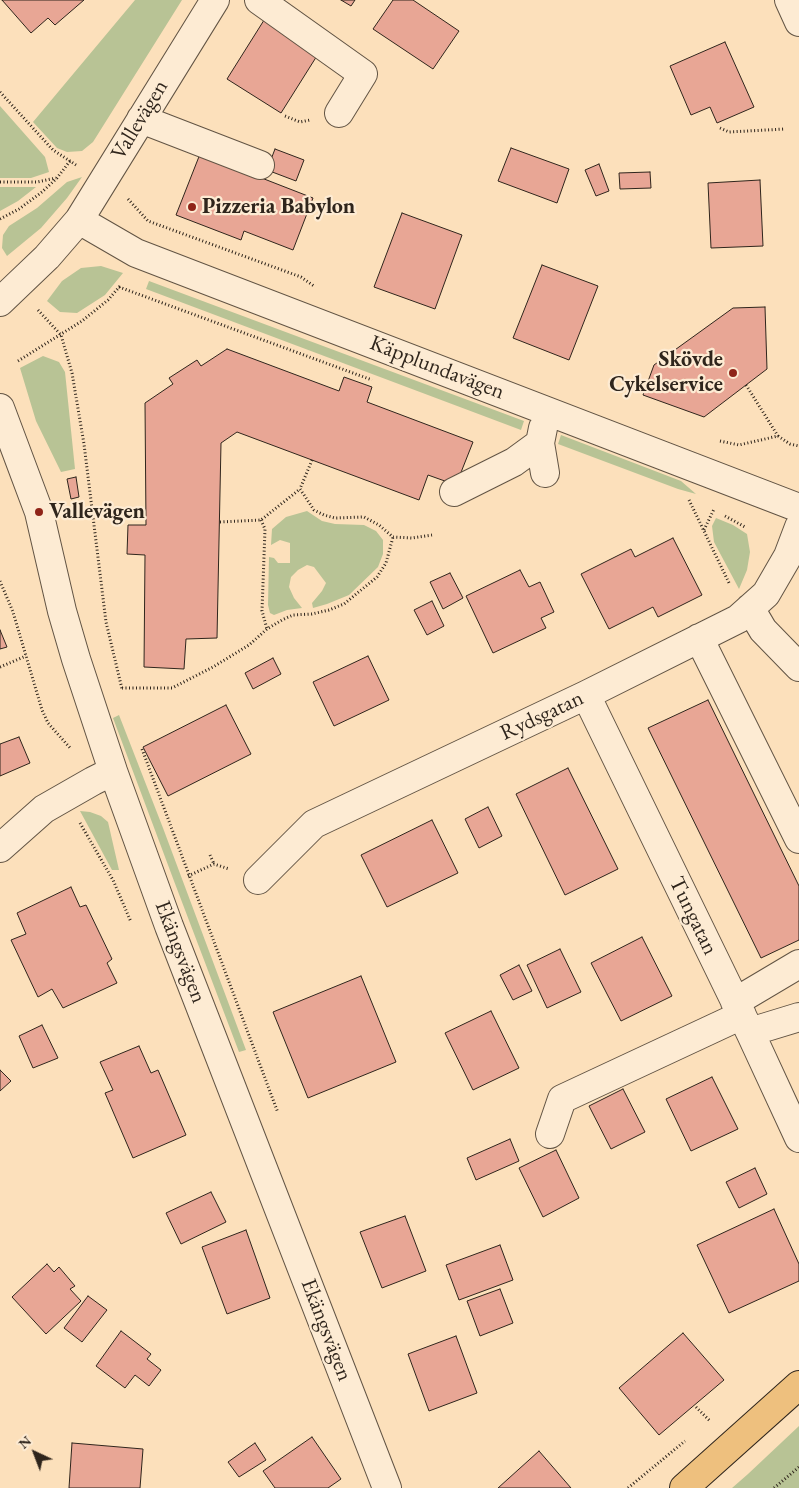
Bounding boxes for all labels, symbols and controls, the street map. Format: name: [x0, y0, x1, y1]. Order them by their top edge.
street label: Vallevägen: [106, 75, 174, 165]
place label: Pizzeria Babylon: [202, 194, 355, 220]
marker: Pizzeria Babylon: [186, 201, 198, 213]
street label: Käpplundavägen: [366, 330, 508, 406]
place label: Skövde Cykelservice: [609, 347, 723, 398]
marker: Skövde Cykelservice: [727, 367, 739, 379]
place label: Vallevägen: [49, 499, 145, 525]
marker: Vallevägen: [33, 506, 45, 518]
street label: Rydsgatan: [496, 685, 588, 747]
street label: Tungatan: [663, 873, 723, 959]
street label: Ekängsvägen: [148, 897, 212, 1007]
street label: Ekängsvägen: [294, 1275, 358, 1385]
north arrow: [10, 1428, 60, 1478]
text: N: [14, 1432, 35, 1452]

